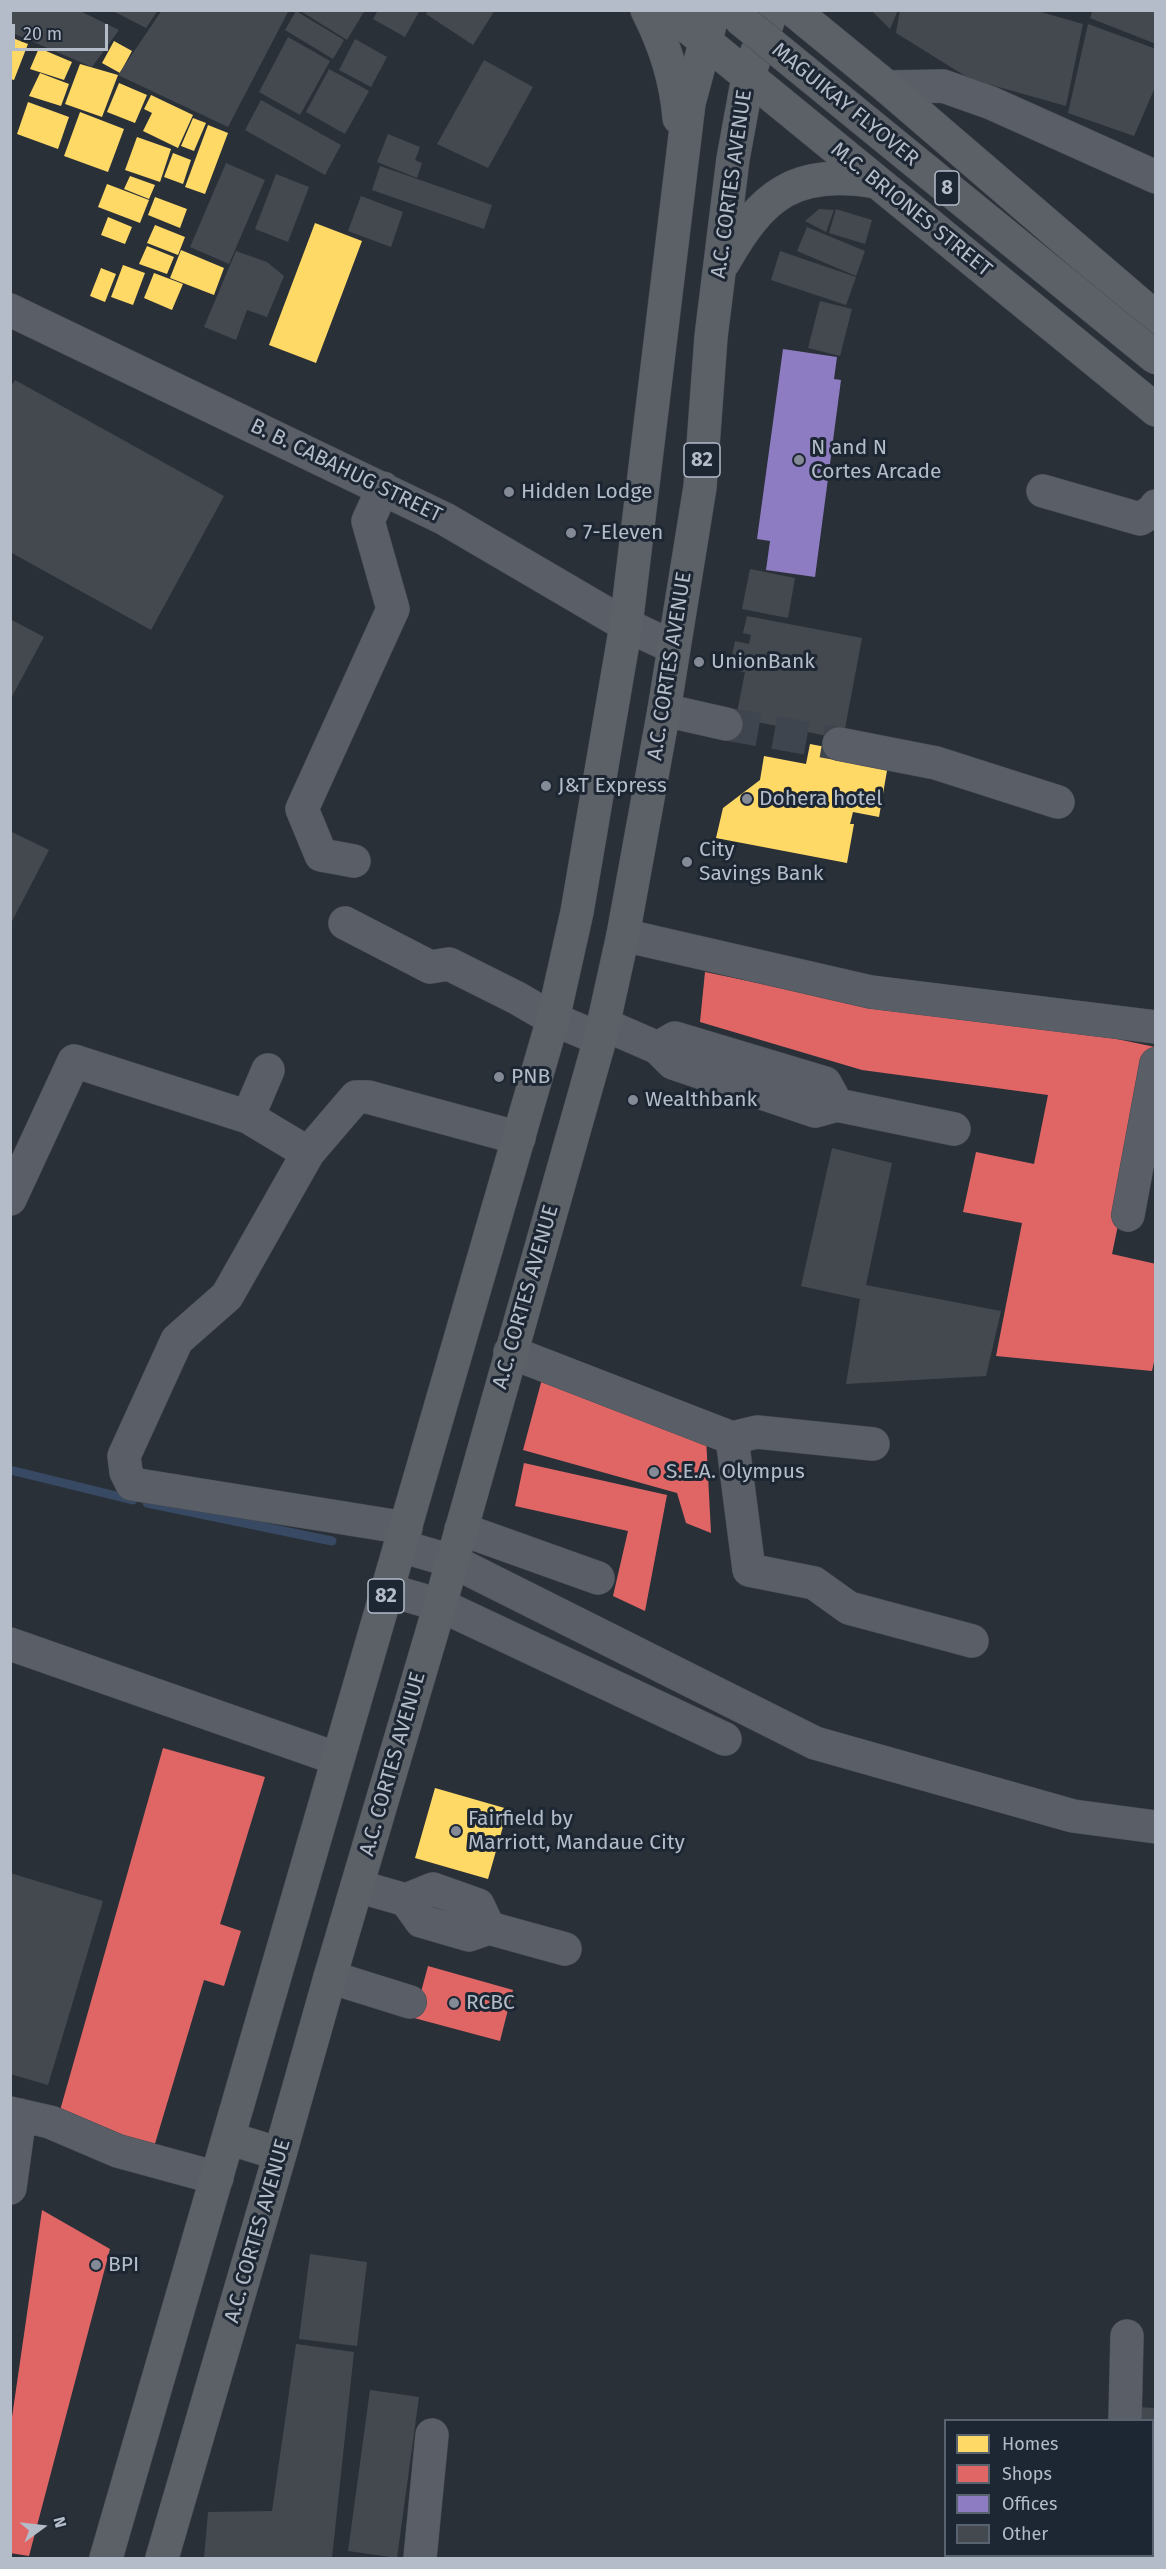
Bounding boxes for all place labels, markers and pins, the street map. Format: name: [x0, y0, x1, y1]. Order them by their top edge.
place label: N and N Cortes Arcade: [811, 435, 942, 485]
marker: N and N Cortes Arcade: [792, 453, 806, 467]
place label: Hidden Lodge: [521, 479, 652, 505]
marker: Hidden Lodge: [502, 485, 516, 499]
place label: 7-Eleven: [583, 520, 663, 546]
marker: 7-Eleven: [564, 526, 578, 540]
place label: UnionBank: [711, 649, 815, 675]
marker: UnionBank: [692, 655, 706, 669]
place label: J&T Express: [558, 773, 667, 799]
marker: J&T Express: [539, 779, 553, 793]
place label: Dohera hotel: [759, 786, 882, 812]
marker: Dohera hotel: [740, 792, 754, 806]
place label: City Savings Bank: [699, 837, 824, 887]
marker: City Savings Bank: [680, 855, 694, 869]
place label: PNB: [511, 1064, 550, 1090]
marker: PNB: [492, 1070, 506, 1084]
place label: Wealthbank: [645, 1087, 757, 1113]
marker: Wealthbank: [626, 1093, 640, 1107]
place label: S.E.A. Olympus: [666, 1459, 805, 1485]
marker: S.E.A. Olympus: [647, 1465, 661, 1479]
place label: Fairfield by Marriott, Mandaue City: [468, 1806, 685, 1856]
marker: Fairfield by Marriott, Mandaue City: [449, 1824, 463, 1838]
place label: RCBC: [466, 1990, 515, 2016]
marker: RCBC: [447, 1996, 461, 2010]
place label: BPI: [108, 2252, 139, 2278]
marker: BPI: [89, 2258, 103, 2272]

